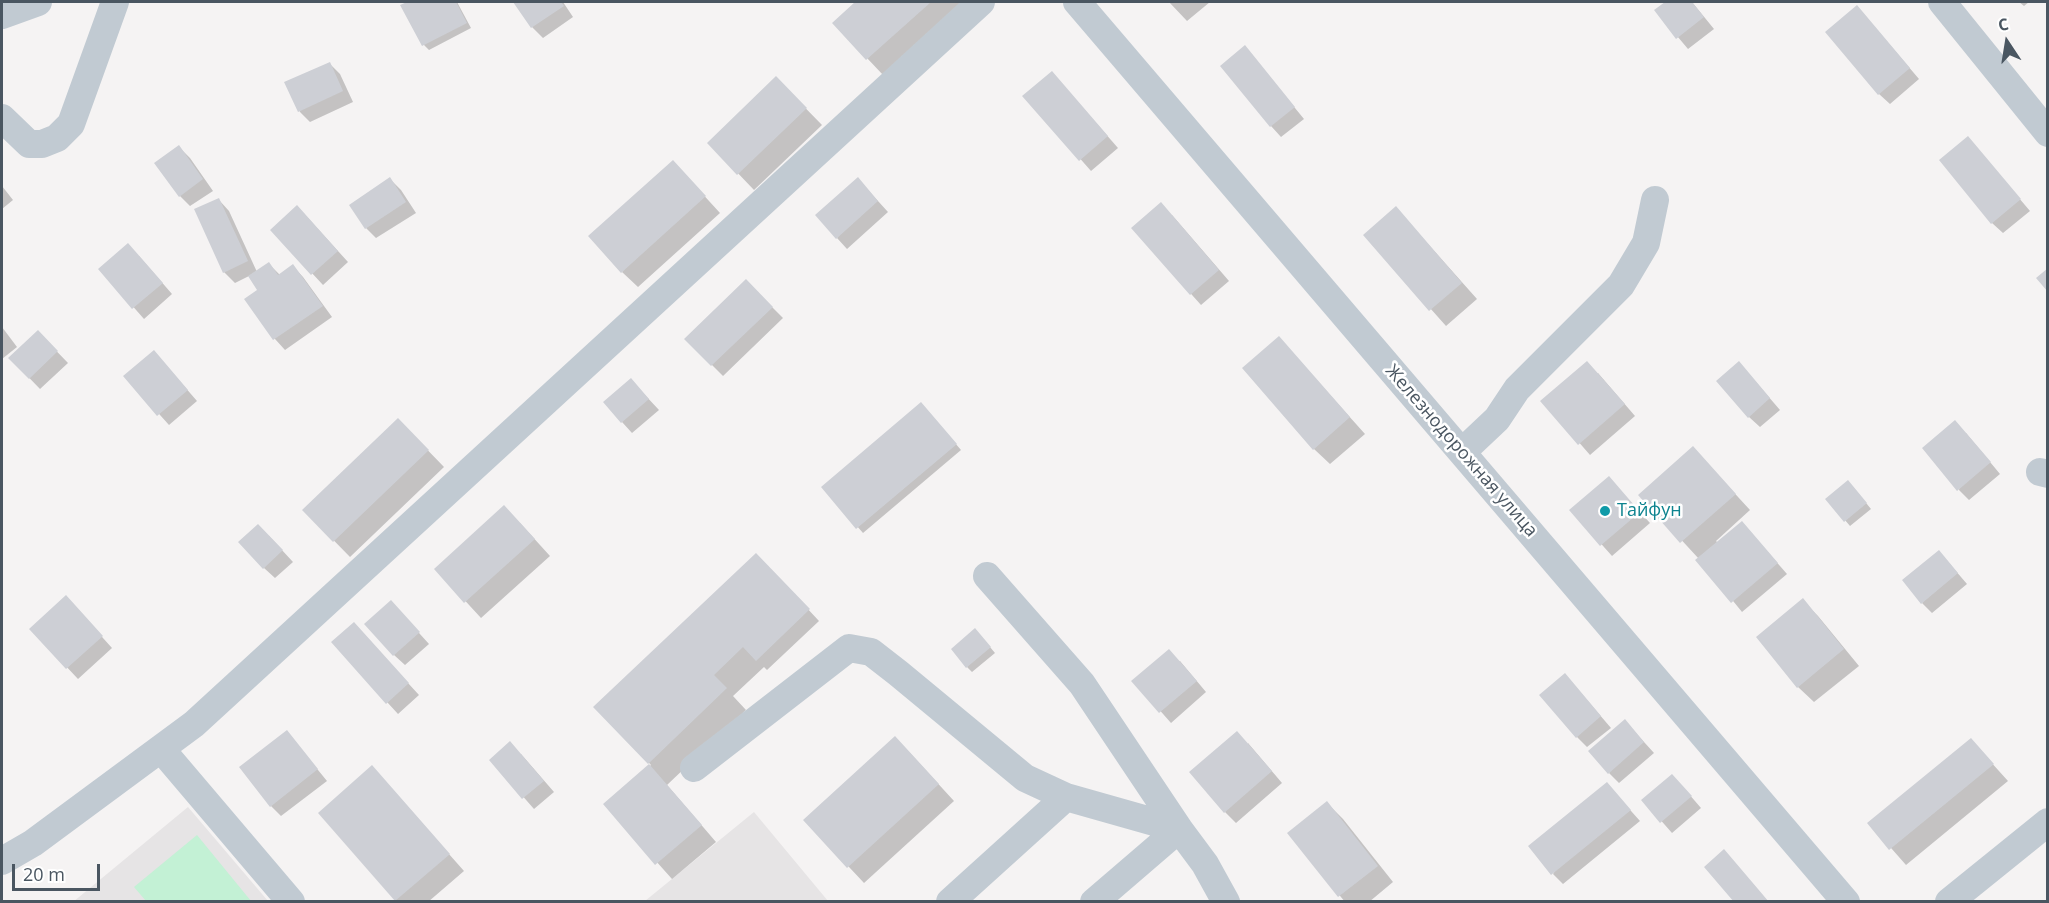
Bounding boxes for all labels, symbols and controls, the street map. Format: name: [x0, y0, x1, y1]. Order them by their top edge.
north arrow: [1977, 12, 2037, 72]
text: С: [1996, 13, 2011, 36]
street label: Железнодорожная улица: [1380, 361, 1542, 541]
place label: Тайфун: [1617, 500, 1682, 522]
marker: Тайфун: [1598, 504, 1612, 518]
scale bar: [15, 852, 104, 890]
text: 20 m: [23, 862, 65, 886]

